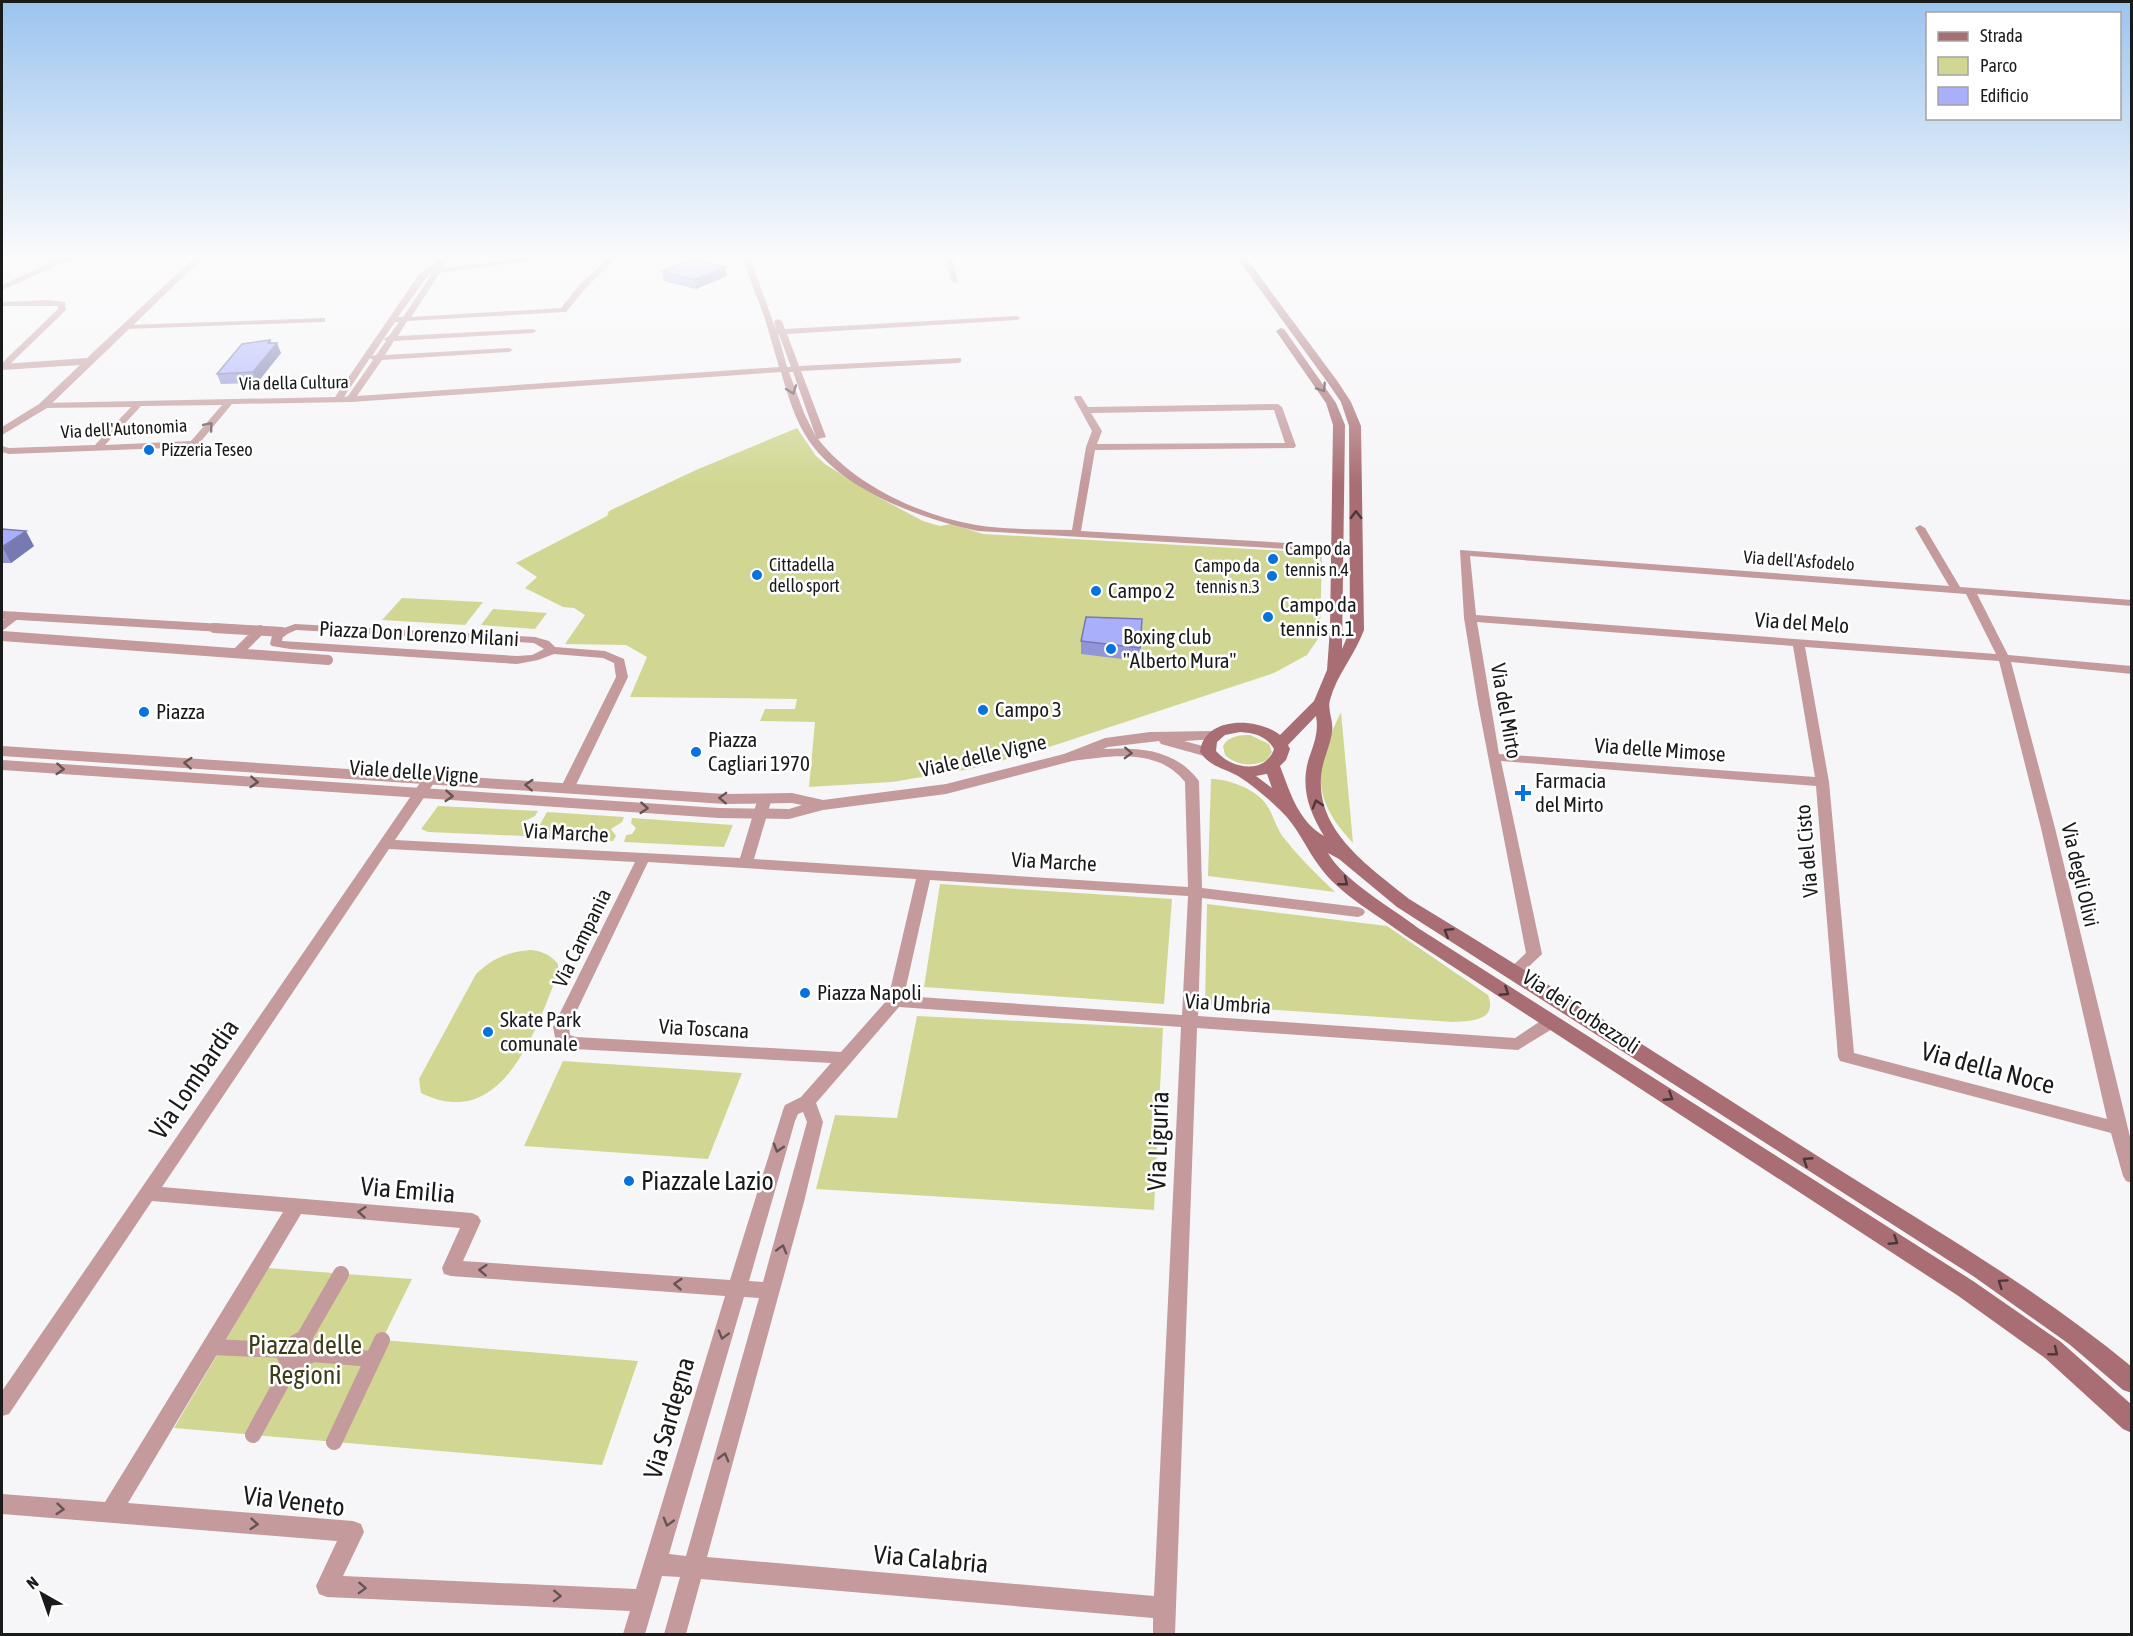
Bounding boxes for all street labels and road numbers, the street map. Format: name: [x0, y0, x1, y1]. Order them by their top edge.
street label: Via della Cultura: [239, 371, 349, 394]
street label: Via dell'Autonomia: [60, 415, 188, 442]
street label: Via dell'Asfodelo: [1743, 546, 1855, 575]
street label: Via del Melo: [1754, 607, 1850, 637]
street label: Piazza Don Lorenzo Milani: [318, 616, 520, 650]
street label: Via del Mirto: [1487, 661, 1527, 760]
street label: Viale delle Vigne: [917, 729, 1048, 781]
street label: Via delle Mimose: [1594, 732, 1726, 766]
street label: Viale delle Vigne: [349, 755, 479, 787]
street label: Via del Cisto: [1790, 804, 1822, 899]
street label: Via Marche: [523, 818, 609, 846]
street label: Via degli Olivi: [2057, 821, 2105, 929]
street label: Via Marche: [1011, 847, 1097, 875]
street label: Via Campania: [547, 884, 615, 991]
street label: Via dei Corbezzoli: [1518, 964, 1645, 1058]
street label: Via Umbria: [1184, 988, 1272, 1018]
street label: Via Lombardia: [143, 1013, 245, 1145]
street label: Via Toscana: [658, 1014, 750, 1042]
street label: Via della Noce: [1918, 1036, 2058, 1100]
street label: Via Liguria: [1141, 1091, 1175, 1191]
street label: Via Emilia: [359, 1171, 457, 1209]
street label: Via Sardegna: [637, 1354, 701, 1482]
street label: Via Veneto: [242, 1480, 346, 1522]
street label: Via Calabria: [872, 1539, 990, 1579]

